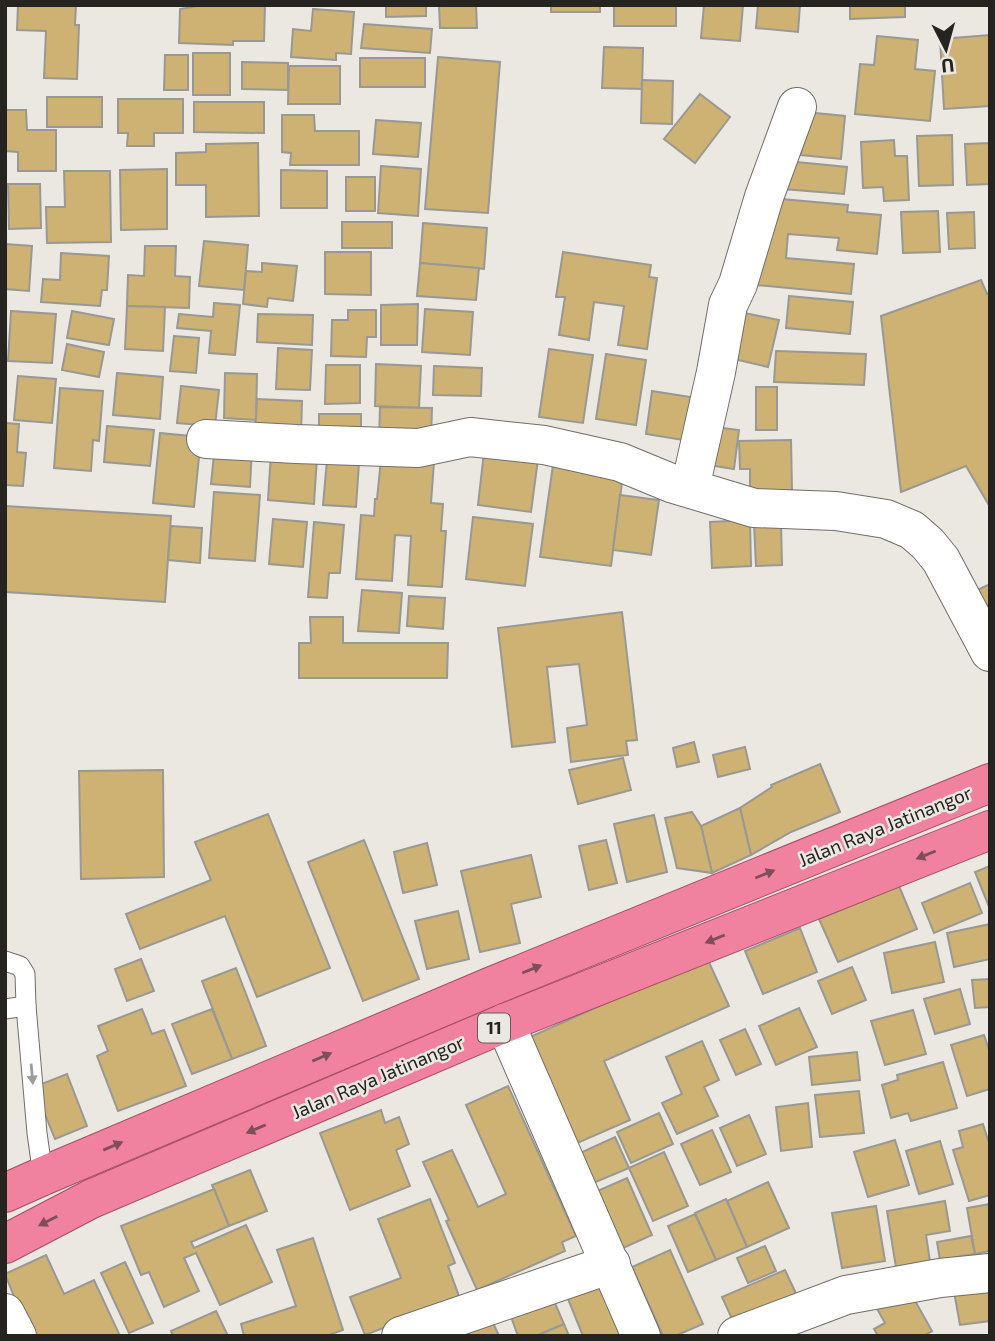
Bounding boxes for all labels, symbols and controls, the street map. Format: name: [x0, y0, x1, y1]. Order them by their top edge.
north arrow: [911, 14, 981, 84]
text: U: [940, 54, 956, 79]
street label: Jalan Raya Jatinangor: [795, 780, 975, 871]
one-way arrow: [916, 849, 937, 860]
one-way arrow: [755, 869, 776, 880]
one-way arrow: [705, 933, 725, 945]
one-way arrow: [521, 964, 542, 975]
road number: 11: [478, 1014, 510, 1042]
street label: Jalan Raya Jatinangor: [288, 1030, 468, 1123]
one-way arrow: [312, 1052, 333, 1063]
one-way arrow: [27, 1063, 38, 1085]
one-way arrow: [246, 1123, 266, 1135]
one-way arrow: [102, 1140, 123, 1151]
one-way arrow: [38, 1216, 58, 1227]

